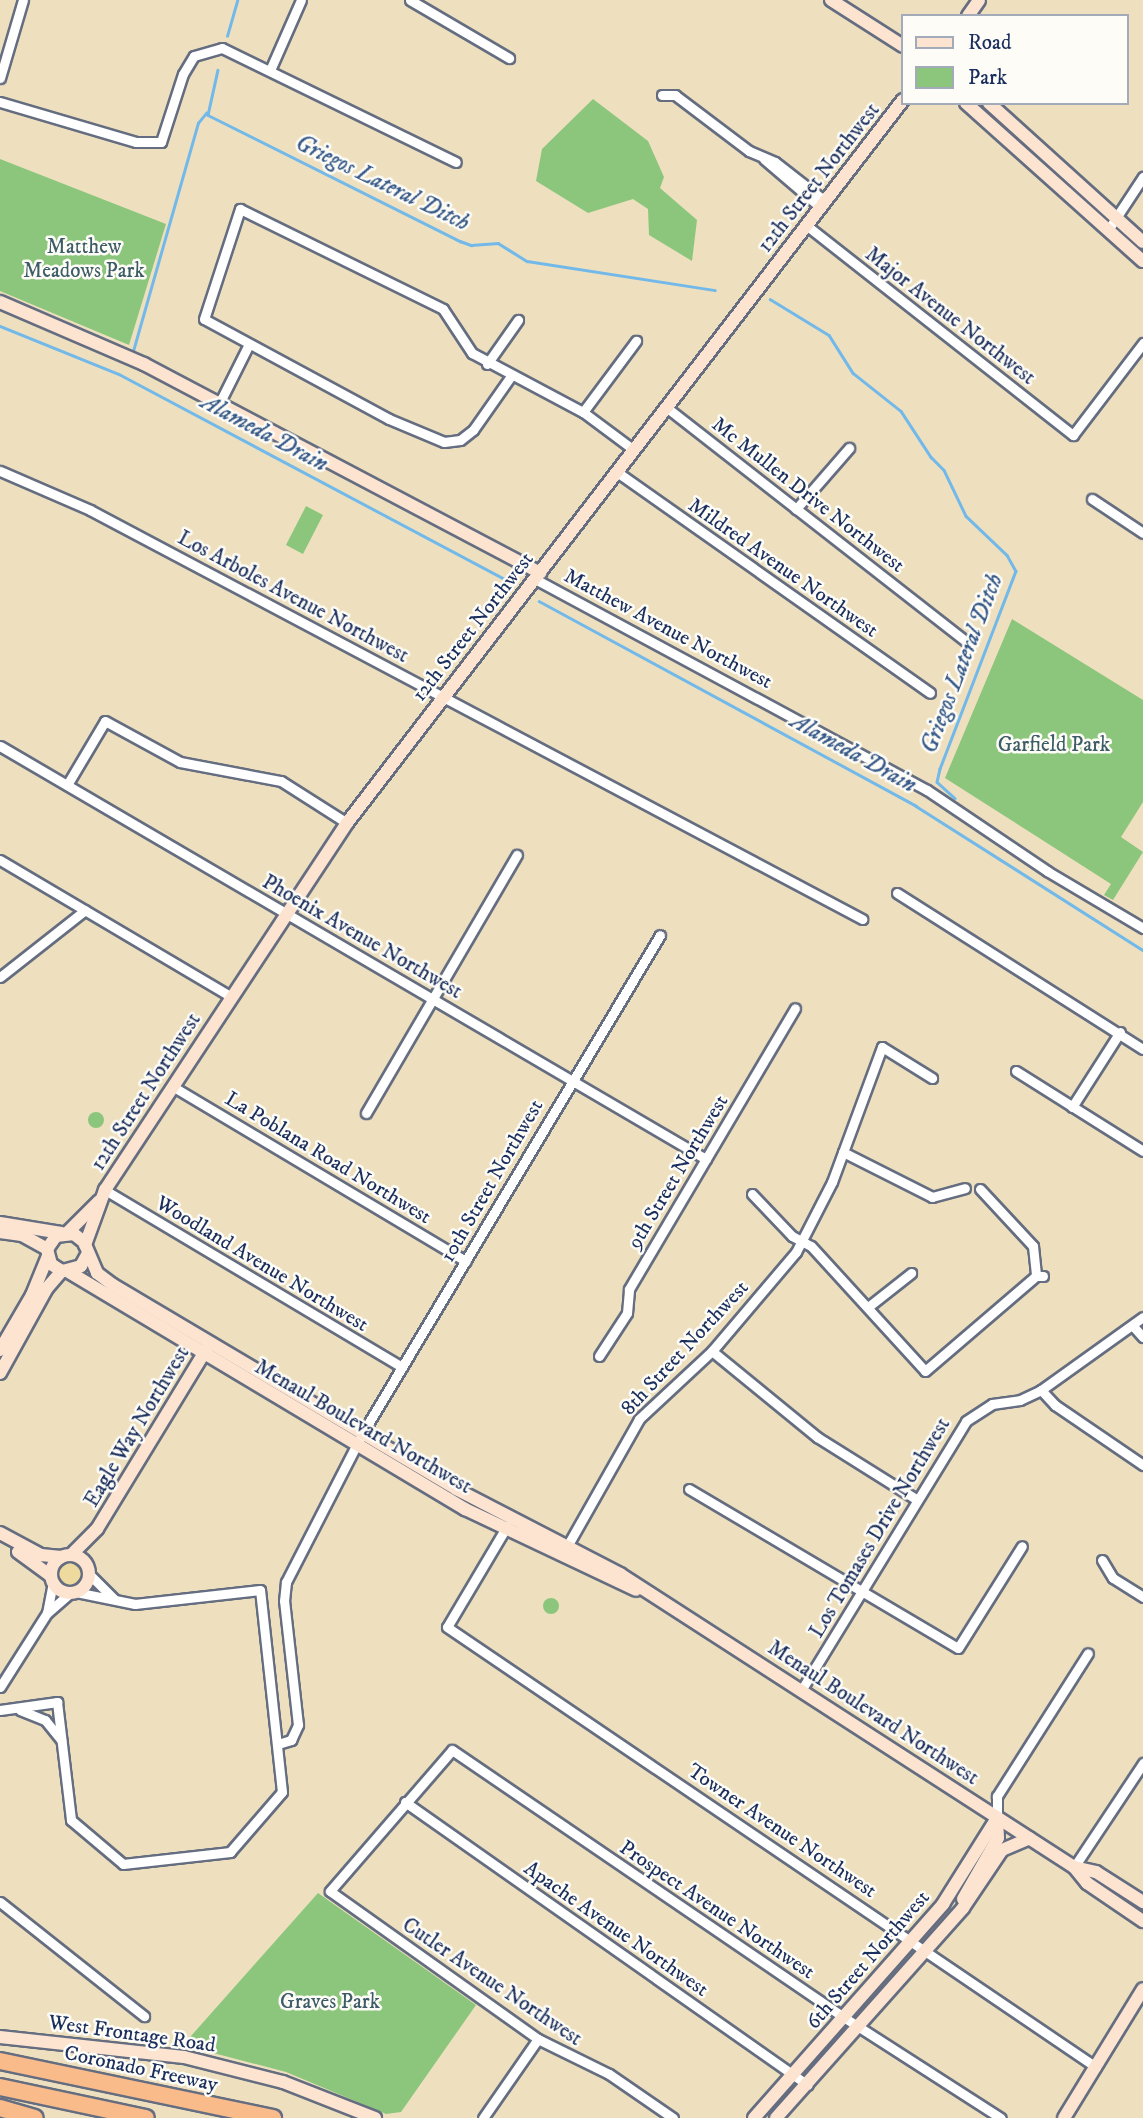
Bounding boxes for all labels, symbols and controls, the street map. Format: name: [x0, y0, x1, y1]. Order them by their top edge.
legend: [902, 14, 1129, 105]
text: Road: [968, 30, 1012, 56]
text: Park: [968, 65, 1007, 91]
street label: 12th Street Northwest: [753, 98, 885, 258]
water label: Griegos Lateral Ditch: [291, 130, 473, 238]
park label: Matthew Meadows Park: [23, 234, 145, 284]
street label: Major Avenue Northwest: [860, 242, 1040, 390]
water label: Alameda Drain: [196, 389, 332, 479]
street label: Mc Mullen Drive Northwest: [707, 412, 909, 578]
street label: Mildred Avenue Northwest: [683, 493, 883, 643]
street label: Los Arboles Avenue Northwest: [173, 525, 413, 669]
street label: 12th Street Northwest: [407, 547, 539, 707]
street label: Matthew Avenue Northwest: [560, 563, 776, 695]
water label: Griegos Lateral Ditch: [916, 570, 1010, 758]
water label: Alameda Drain: [786, 708, 920, 800]
park label: Garfield Park: [998, 732, 1110, 758]
street label: Phoenix Avenue Northwest: [258, 869, 466, 1005]
street label: 12th Street Northwest: [86, 1009, 206, 1175]
street label: La Poblana Road Northwest: [220, 1086, 436, 1230]
street label: 9th Street Northwest: [622, 1090, 734, 1254]
street label: 10th Street Northwest: [435, 1095, 549, 1267]
street label: Woodland Avenue Northwest: [151, 1190, 373, 1338]
street label: 8th Street Northwest: [616, 1275, 754, 1421]
street label: Eagle Way Northwest: [79, 1342, 195, 1512]
street label: Menaul Boulevard Northwest: [250, 1355, 476, 1499]
street label: Los Tomases Drive Northwest: [804, 1413, 956, 1643]
street label: Menaul Boulevard Northwest: [763, 1635, 983, 1791]
street label: Towner Avenue Northwest: [683, 1758, 881, 1904]
street label: Prospect Avenue Northwest: [615, 1835, 819, 1985]
street label: Apache Avenue Northwest: [519, 1856, 713, 2002]
street label: 6th Street Northwest: [801, 1885, 935, 2035]
street label: Cutler Avenue Northwest: [397, 1912, 587, 2052]
park label: Graves Park: [280, 1989, 380, 2015]
street label: West Frontage Road: [47, 2010, 217, 2058]
street label: Coronado Freeway: [62, 2040, 220, 2098]

